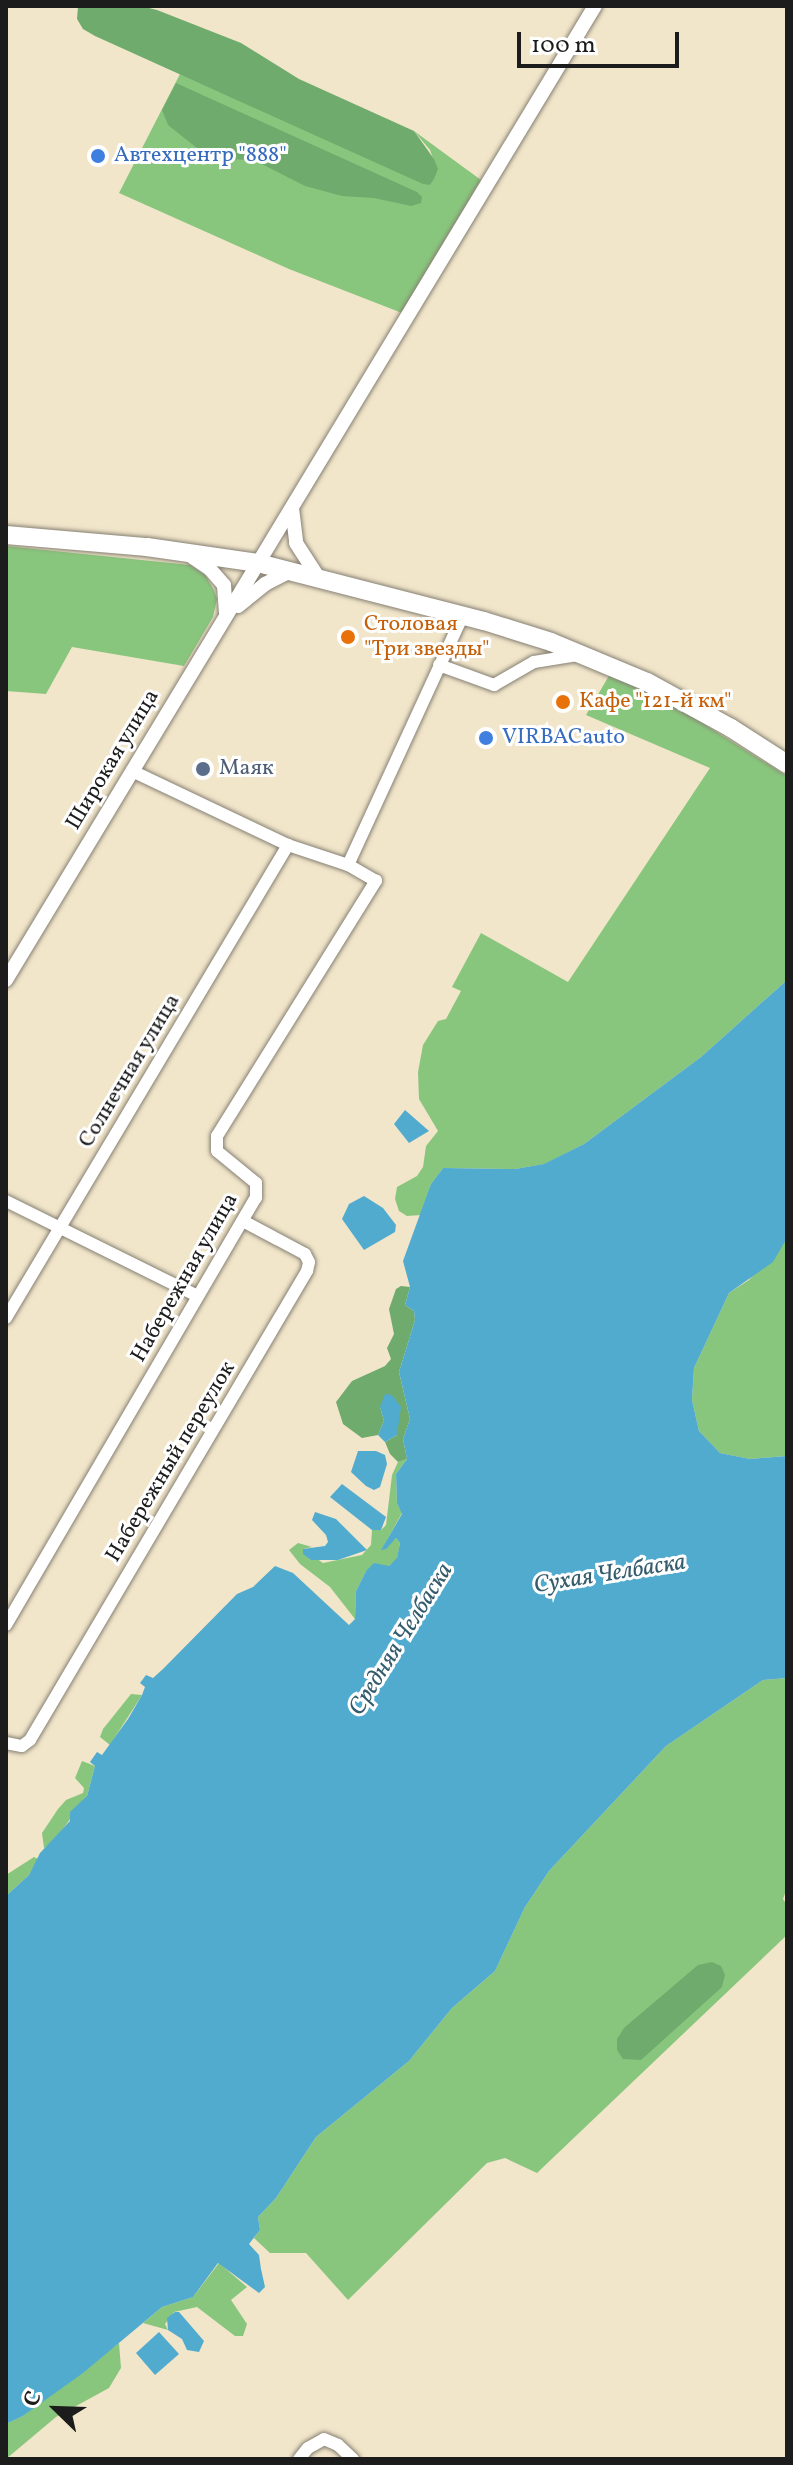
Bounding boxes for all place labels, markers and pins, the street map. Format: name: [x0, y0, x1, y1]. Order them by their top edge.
place label: Автехцентр "888": [114, 143, 287, 169]
marker: Автехцентр "888": [89, 147, 107, 165]
place label: Столовая "Три звезды": [364, 611, 490, 662]
marker: Столовая "Три звезды": [339, 628, 357, 646]
place label: Кафе "121-й км": [579, 689, 732, 715]
marker: Кафе "121-й км": [554, 693, 572, 711]
place label: VIRBACauto: [502, 725, 625, 751]
marker: VIRBACauto: [477, 729, 495, 747]
place label: Маяк: [219, 756, 274, 782]
marker: Маяк: [194, 760, 212, 778]

